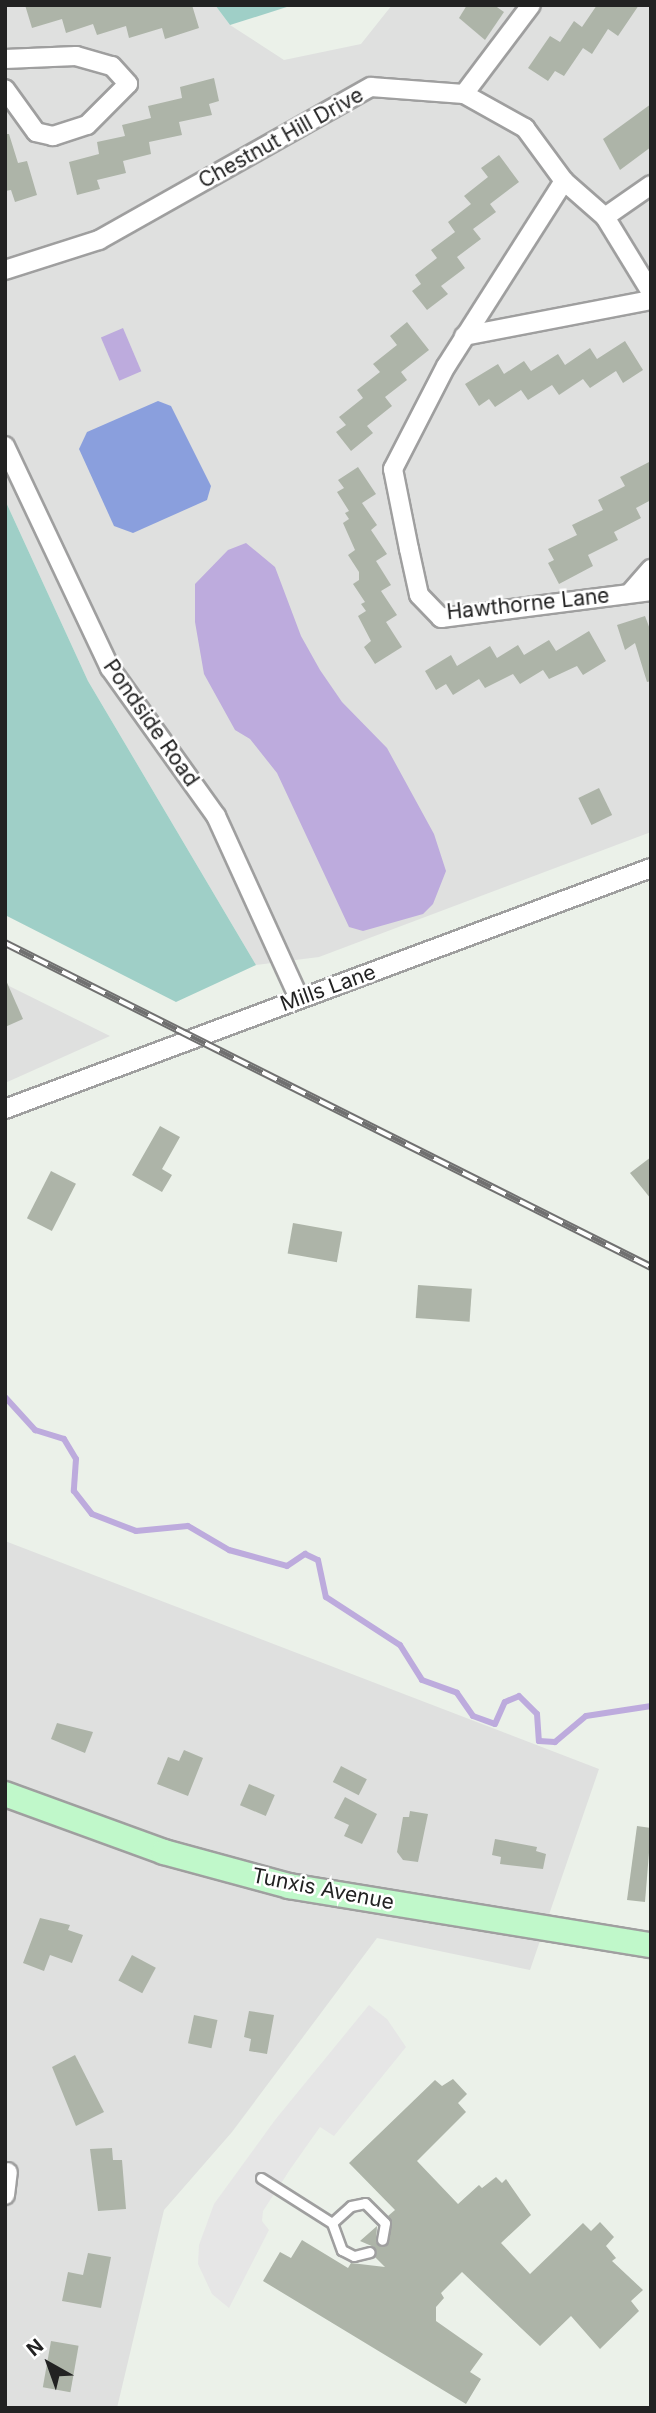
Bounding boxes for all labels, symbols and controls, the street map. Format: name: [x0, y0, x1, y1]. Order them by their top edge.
street label: Chestnut Hill Drive: [194, 82, 368, 194]
street label: Hawthorne Lane: [445, 583, 611, 625]
street label: Pondside Road: [98, 655, 204, 791]
street label: Mills Lane: [277, 959, 379, 1017]
street label: Tunxis Avenue: [250, 1863, 396, 1915]
north arrow: [14, 2329, 84, 2399]
text: N: [22, 2334, 48, 2361]

